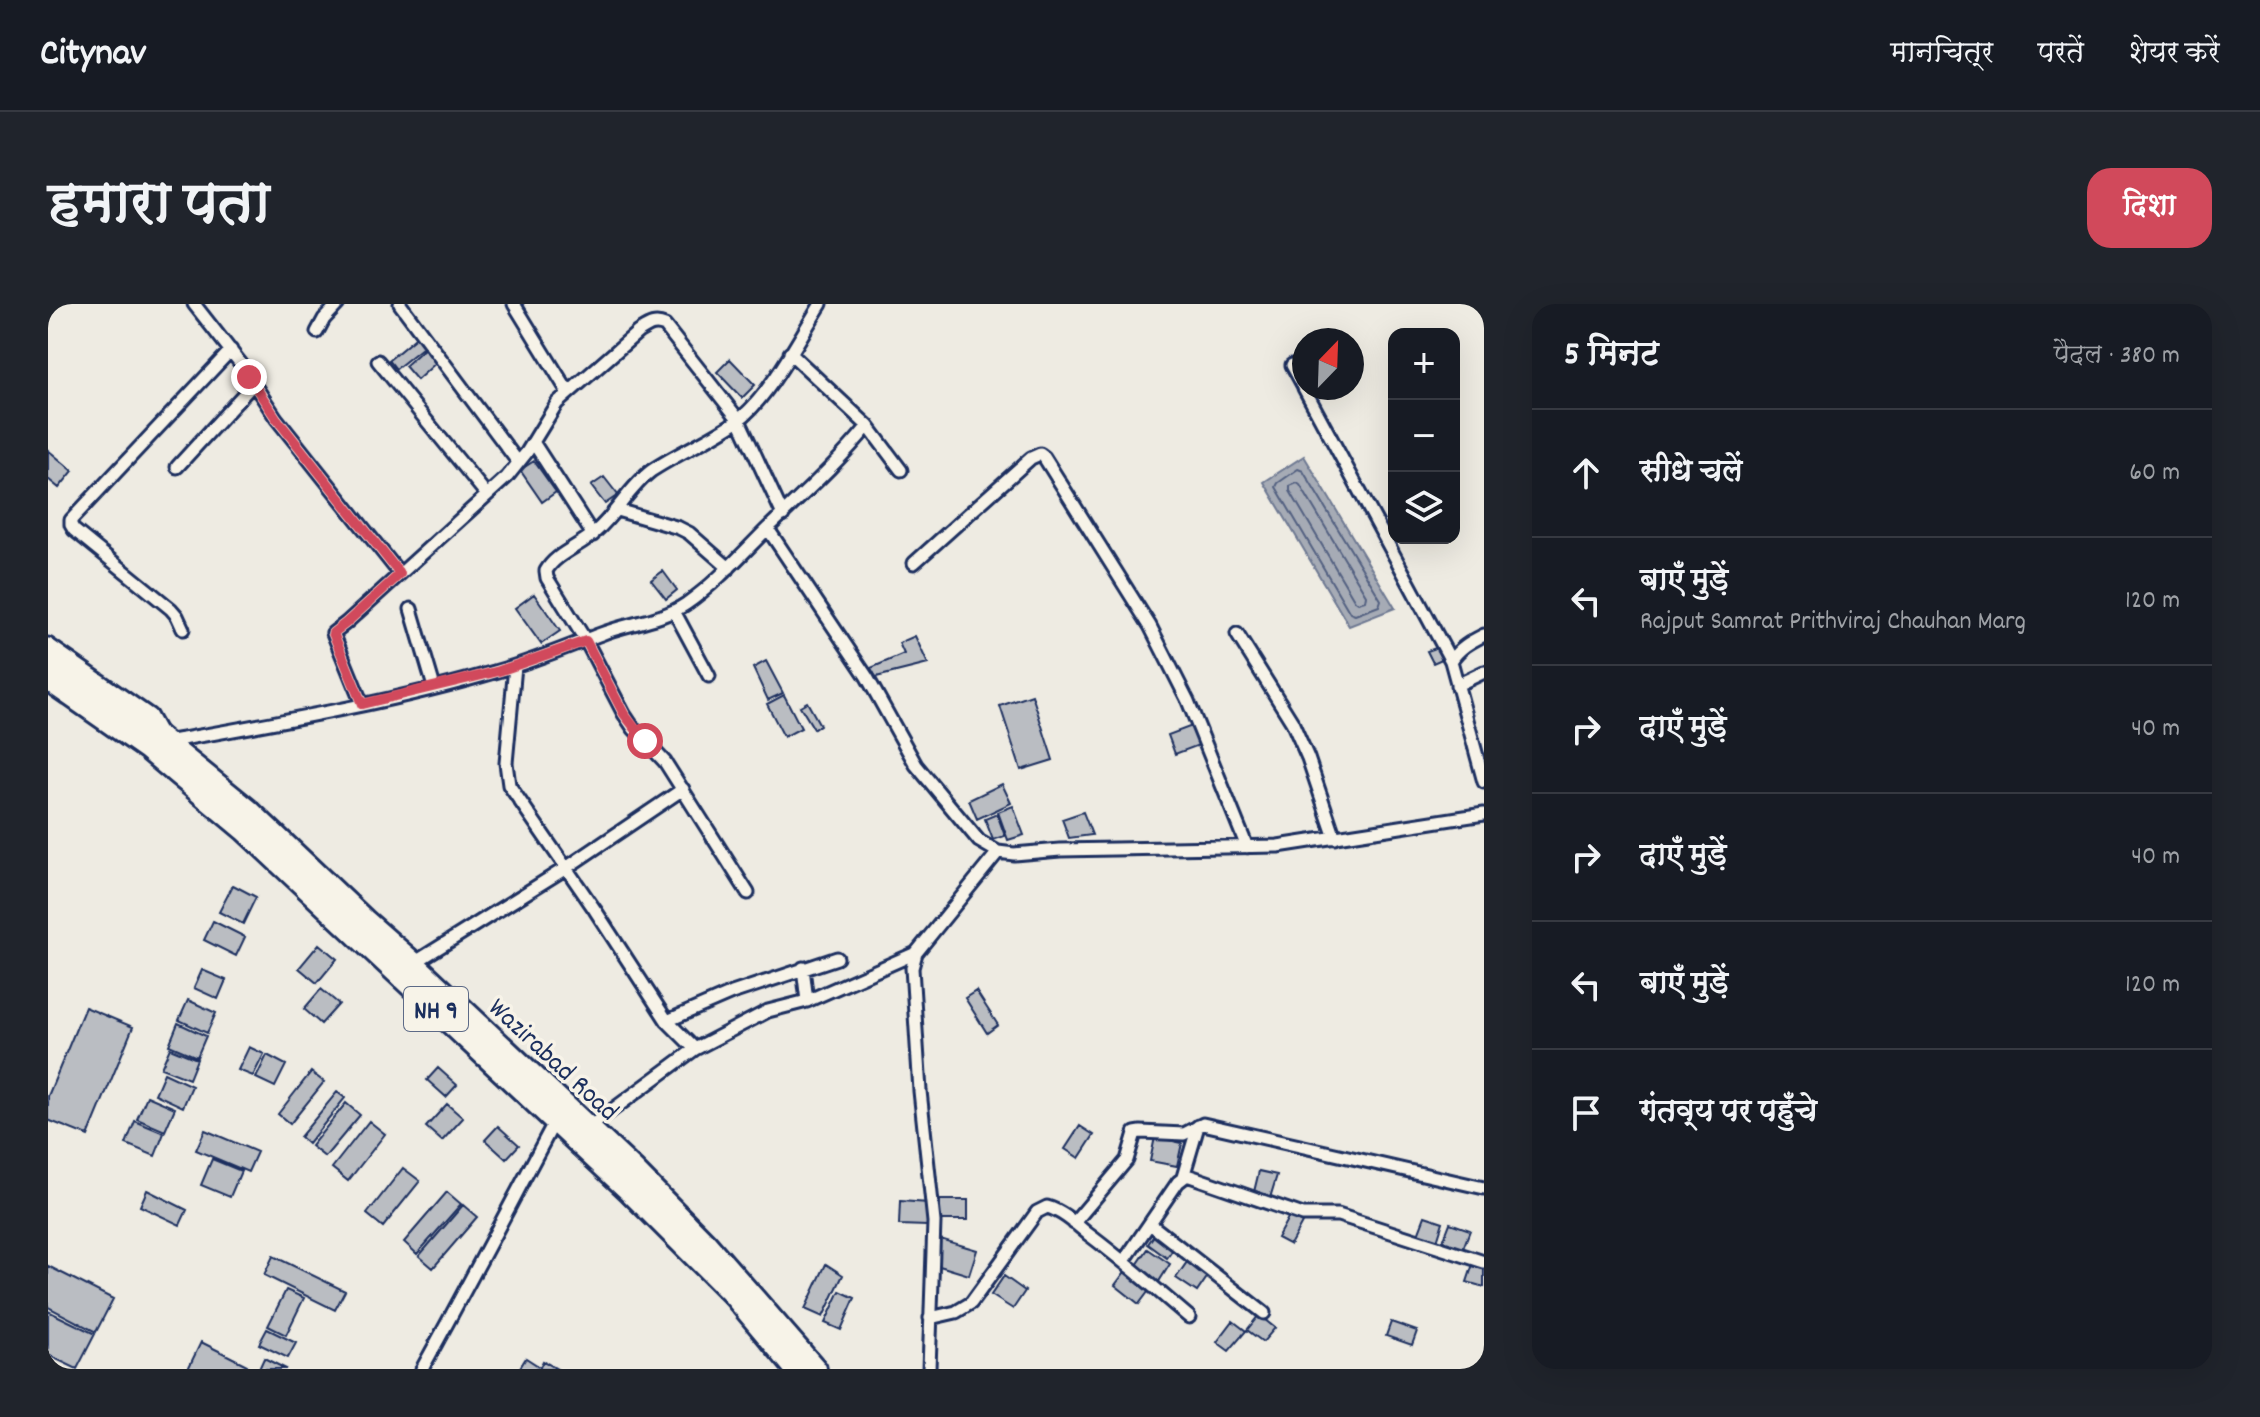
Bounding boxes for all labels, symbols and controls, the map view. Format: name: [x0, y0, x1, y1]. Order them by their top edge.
text: Citynav: [40, 28, 146, 83]
text: मानचित्र: [1890, 35, 1993, 75]
text: परतें: [2037, 35, 2084, 75]
text: शेयर करें: [2128, 35, 2220, 75]
text: हमारा पता: [48, 168, 270, 248]
button: दिशा: [2087, 168, 2212, 248]
north arrow: [1292, 328, 1364, 400]
map controls: [1388, 328, 1460, 544]
button: +: [1388, 328, 1460, 400]
text: 5 मिनट: [1564, 332, 1659, 381]
text: पैदल · 380 m: [2054, 338, 2180, 375]
route end: [231, 359, 267, 395]
button: −: [1388, 400, 1460, 472]
icon: ahead: [1564, 451, 1608, 495]
text: सीधे चलें: [1640, 452, 1743, 495]
text: 60 m: [2129, 455, 2180, 492]
button: layers: [1388, 472, 1460, 544]
text: बाएँ मुड़ें: [1640, 561, 1728, 604]
icon: left: [1564, 579, 1608, 623]
text: 120 m: [2125, 583, 2180, 620]
text: Rajput Samrat Prithviraj Chauhan Marg: [1640, 604, 2026, 641]
icon: right: [1564, 707, 1608, 751]
text: दाएँ मुड़ें: [1640, 708, 1727, 751]
text: 40 m: [2131, 711, 2180, 748]
route start: [627, 723, 663, 759]
icon: right: [1564, 835, 1608, 879]
text: दाएँ मुड़ें: [1640, 836, 1727, 879]
text: 40 m: [2131, 839, 2180, 876]
icon: left: [1564, 963, 1608, 1007]
text: बाएँ मुड़ें: [1640, 964, 1728, 1007]
text: 120 m: [2125, 967, 2180, 1004]
road number: NH 9: [404, 987, 468, 1031]
street label: Wazirabad Road: [477, 991, 626, 1133]
icon: arrive: [1564, 1091, 1608, 1135]
text: गंतव्य पर पहुँचे: [1640, 1092, 1817, 1135]

